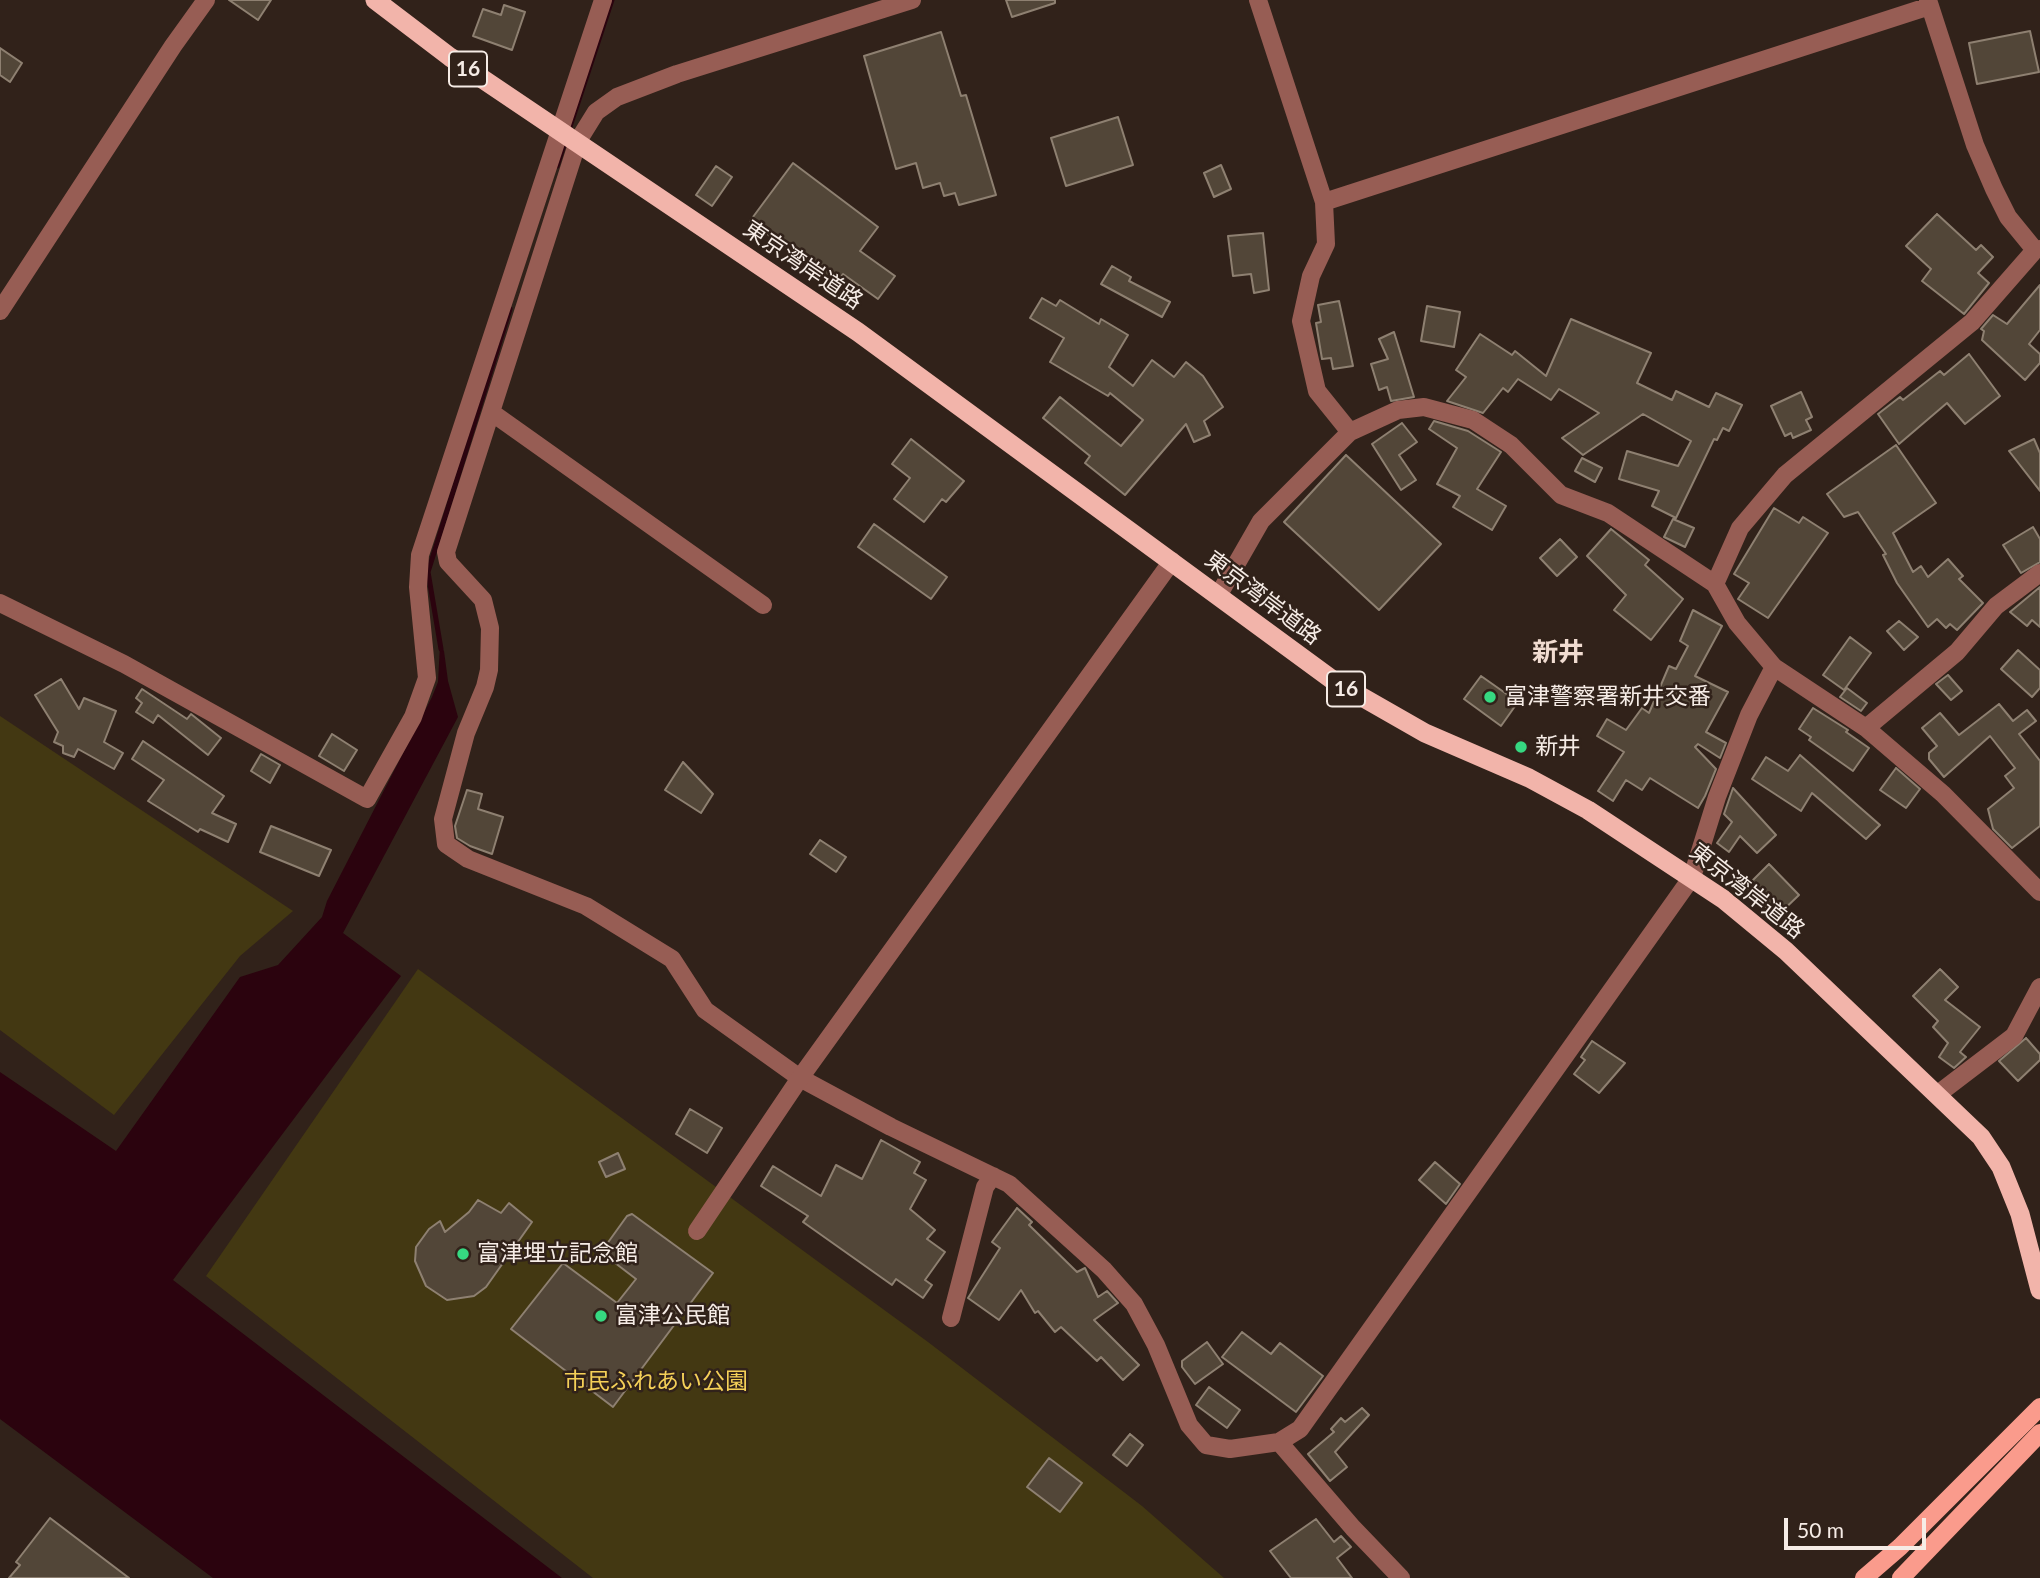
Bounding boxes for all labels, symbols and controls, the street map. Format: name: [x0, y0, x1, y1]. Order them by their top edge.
road number: 16: [449, 52, 487, 86]
street label: 東京湾岸道路: [738, 215, 868, 315]
street label: 東京湾岸道路: [1200, 545, 1326, 651]
district label: 新井: [1532, 637, 1584, 669]
road number: 16: [1327, 672, 1365, 706]
place label: 富津警察署新井交番: [1504, 683, 1711, 711]
marker: 富津警察署新井交番: [1482, 689, 1498, 705]
place label: 新井: [1535, 733, 1581, 761]
marker: 新井: [1513, 739, 1529, 755]
street label: 東京湾岸道路: [1684, 838, 1810, 944]
place label: 富津埋立記念館: [477, 1240, 638, 1268]
marker: 富津埋立記念館: [455, 1246, 471, 1262]
place label: 富津公民館: [615, 1302, 730, 1330]
marker: 富津公民館: [593, 1308, 609, 1324]
park label: 市民ふれあい公園: [564, 1368, 748, 1396]
scale bar: [1788, 1504, 1930, 1548]
text: 50 m: [1797, 1517, 1844, 1542]

